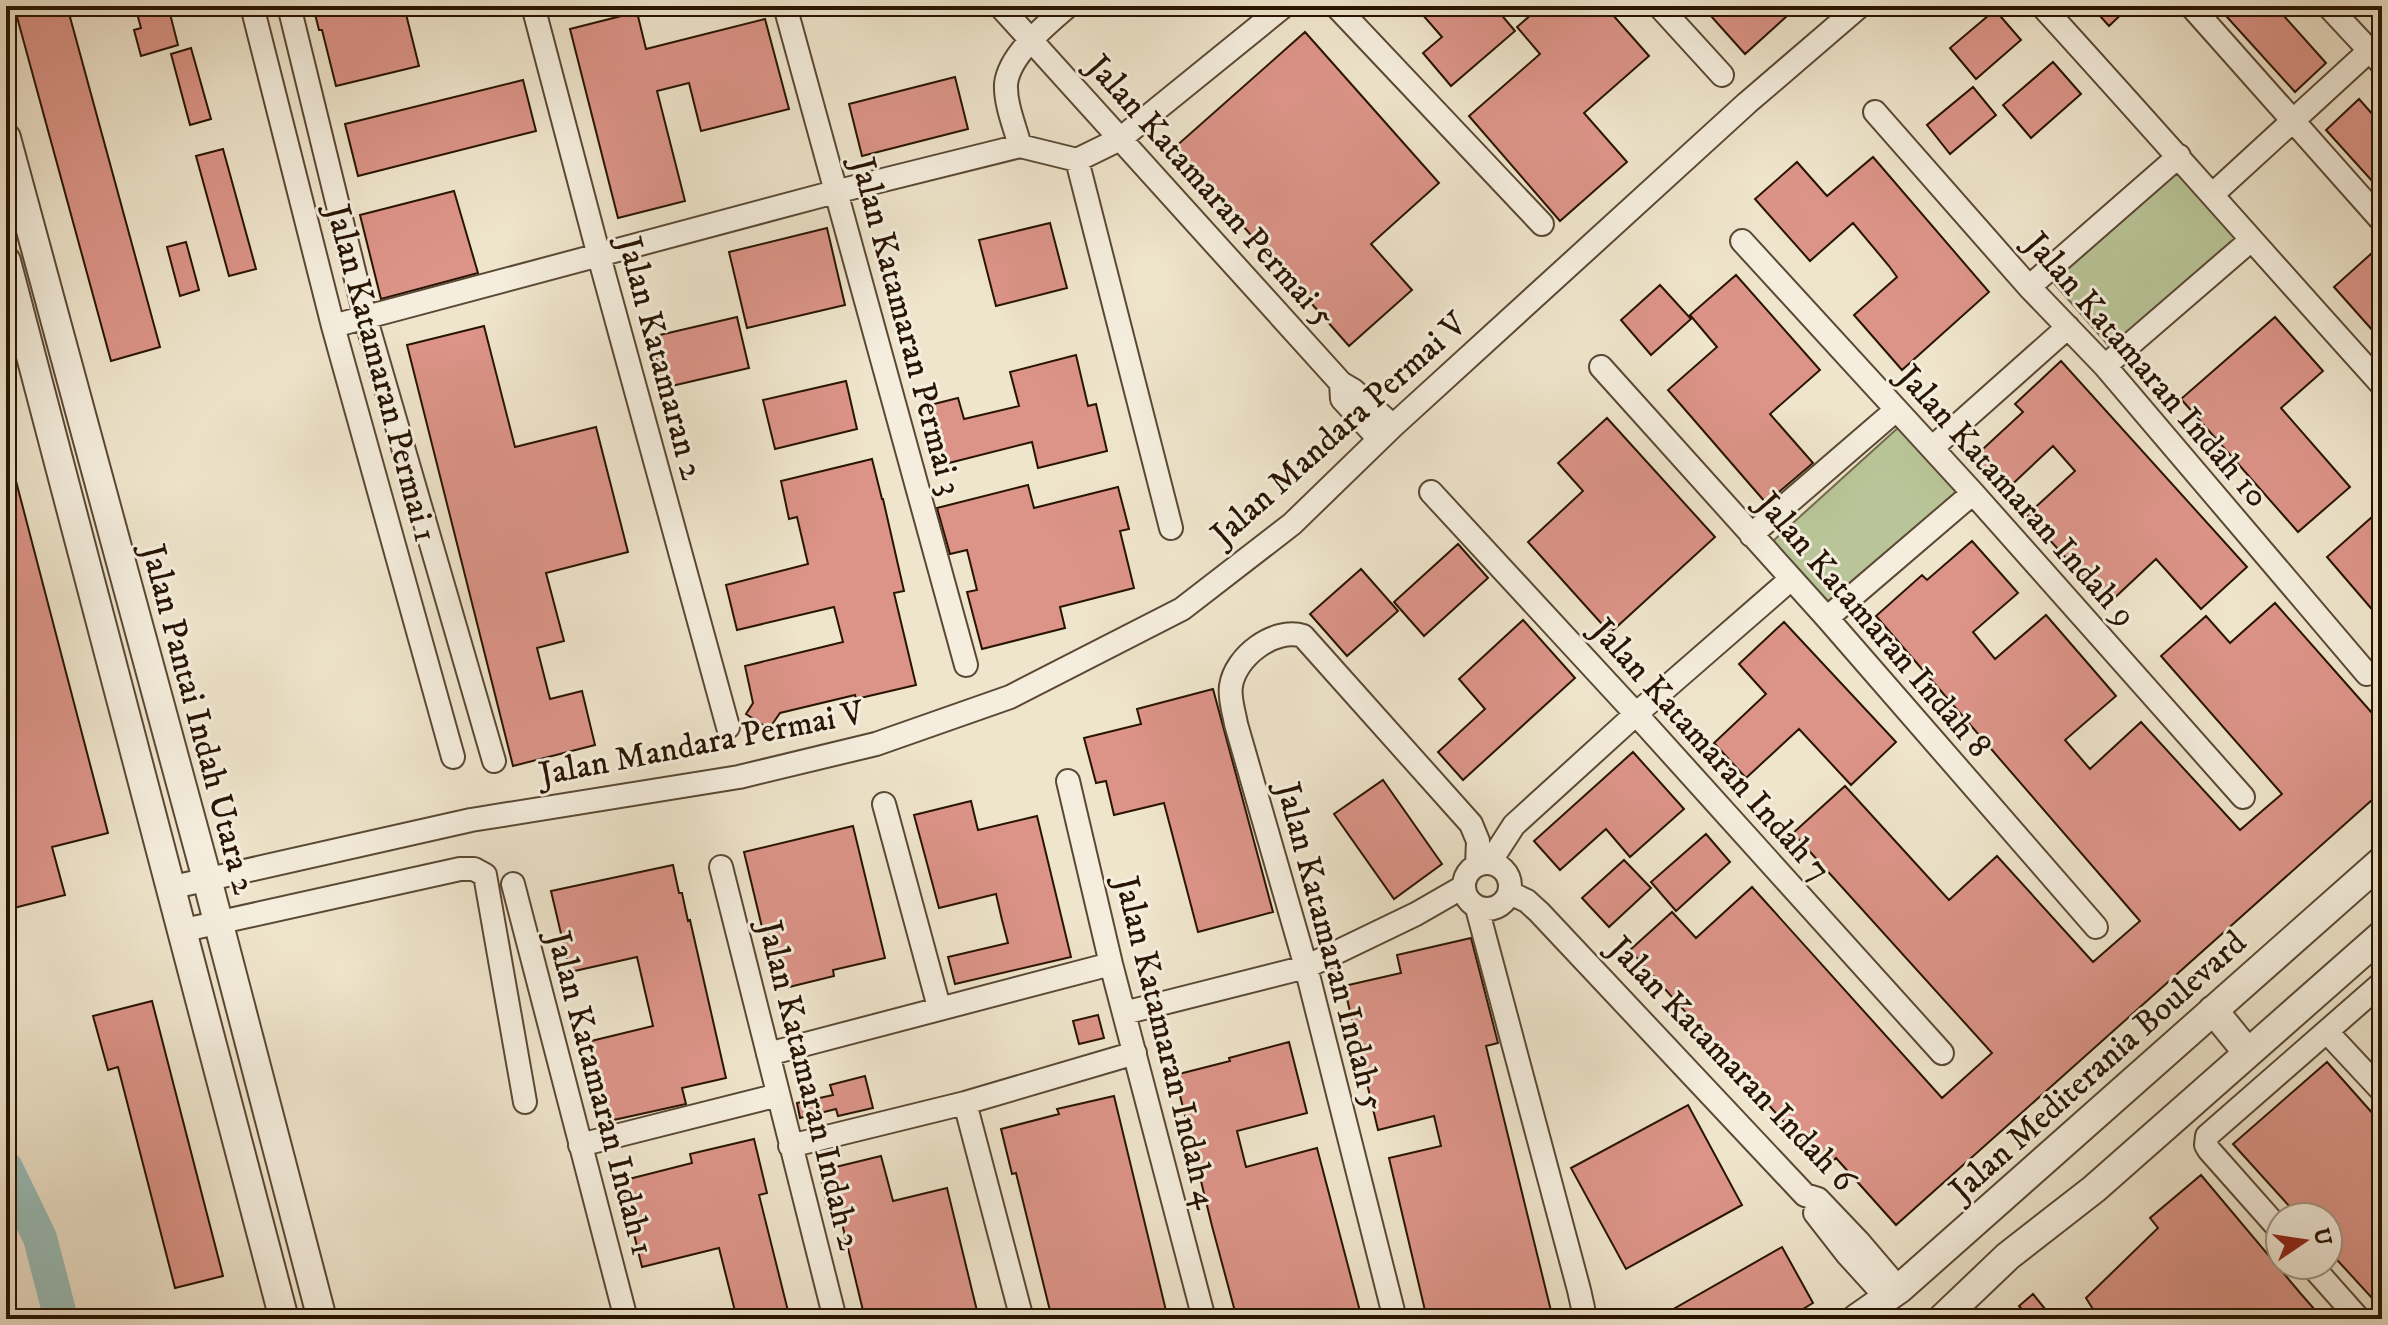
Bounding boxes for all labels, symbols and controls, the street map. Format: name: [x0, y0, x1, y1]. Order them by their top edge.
street label: Jalan Katamaran Permai 5: [1075, 44, 1344, 336]
street label: Jalan Katamaran Permai 3: [840, 150, 971, 500]
street label: Jalan Katamaran Permai 1: [315, 197, 446, 547]
street label: Jalan Katamaran Indah 10: [2013, 222, 2278, 517]
street label: Jalan Katamaran 2: [607, 230, 713, 485]
street label: Jalan Mandara Permai V: [1201, 303, 1477, 557]
street label: Jalan Katamaran Indah 9: [1886, 354, 2145, 636]
street label: Jalan Katamaran Indah 8: [1745, 482, 2000, 767]
street label: Jalan Pantai Indah Utara 2: [130, 537, 265, 899]
street label: Jalan Katamaran Indah 7: [1580, 608, 1840, 890]
street label: Jalan Mandara Permai V: [533, 692, 869, 797]
street label: Jalan Katamaran Indah 5: [1265, 775, 1394, 1115]
street label: Jalan Katamaran Indah 4: [1104, 869, 1228, 1214]
street label: Jalan Katamaran Indah 2: [747, 914, 870, 1255]
street label: Jalan Mediterania Boulevard: [1939, 922, 2256, 1213]
street label: Jalan Katamaran Indah 1: [536, 924, 664, 1260]
street label: Jalan Katamaran Indah 6: [1597, 926, 1865, 1202]
north arrow: [2264, 1201, 2344, 1281]
text: U: [2307, 1226, 2337, 1248]

